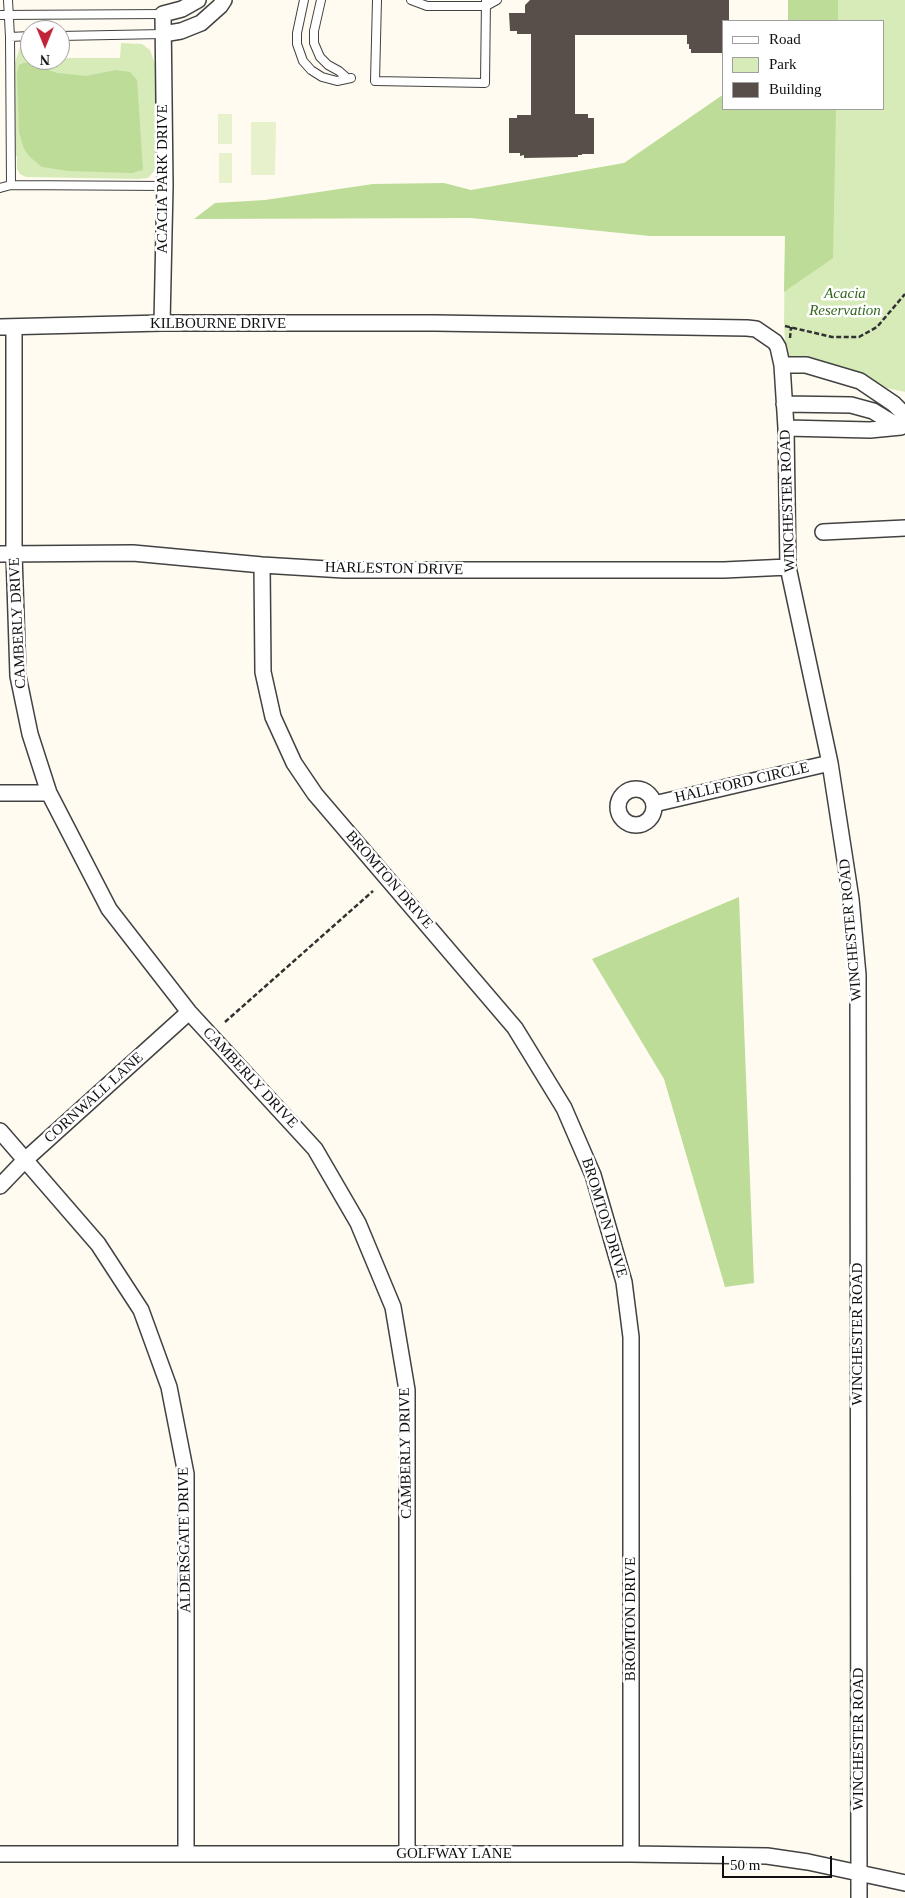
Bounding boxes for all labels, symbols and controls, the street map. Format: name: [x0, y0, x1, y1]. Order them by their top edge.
north arrow: [20, 20, 70, 70]
legend: [722, 20, 885, 110]
text: Road: [769, 31, 801, 47]
text: N: [40, 52, 50, 67]
text: Park: [769, 56, 797, 72]
text: Building: [769, 81, 822, 97]
street label: ACACIA PARK DRIVE: [154, 104, 172, 254]
park label: Acacia Reservation: [809, 285, 881, 320]
street label: KILBOURNE DRIVE: [150, 315, 286, 333]
street label: WINCHESTER ROAD: [777, 429, 799, 573]
street label: CAMBERLY DRIVE: [6, 557, 30, 689]
street label: HARLESTON DRIVE: [325, 559, 463, 579]
street label: HALLFORD CIRCLE: [673, 759, 811, 807]
street label: BROMTON DRIVE: [341, 827, 437, 933]
street label: WINCHESTER ROAD: [836, 858, 866, 1002]
street label: CAMBERLY DRIVE: [199, 1024, 301, 1132]
street label: CORNWALL LANE: [41, 1049, 147, 1147]
street label: BROMTON DRIVE: [577, 1156, 631, 1280]
street label: WINCHESTER ROAD: [849, 1263, 867, 1405]
street label: CAMBERLY DRIVE: [396, 1387, 416, 1519]
street label: ALDERSGATE DRIVE: [175, 1467, 195, 1613]
street label: BROMTON DRIVE: [622, 1557, 640, 1681]
street label: WINCHESTER ROAD: [850, 1668, 868, 1810]
street label: GOLFWAY LANE: [396, 1845, 512, 1863]
scale bar: [725, 1846, 835, 1878]
text: 50 m: [730, 1857, 760, 1873]

